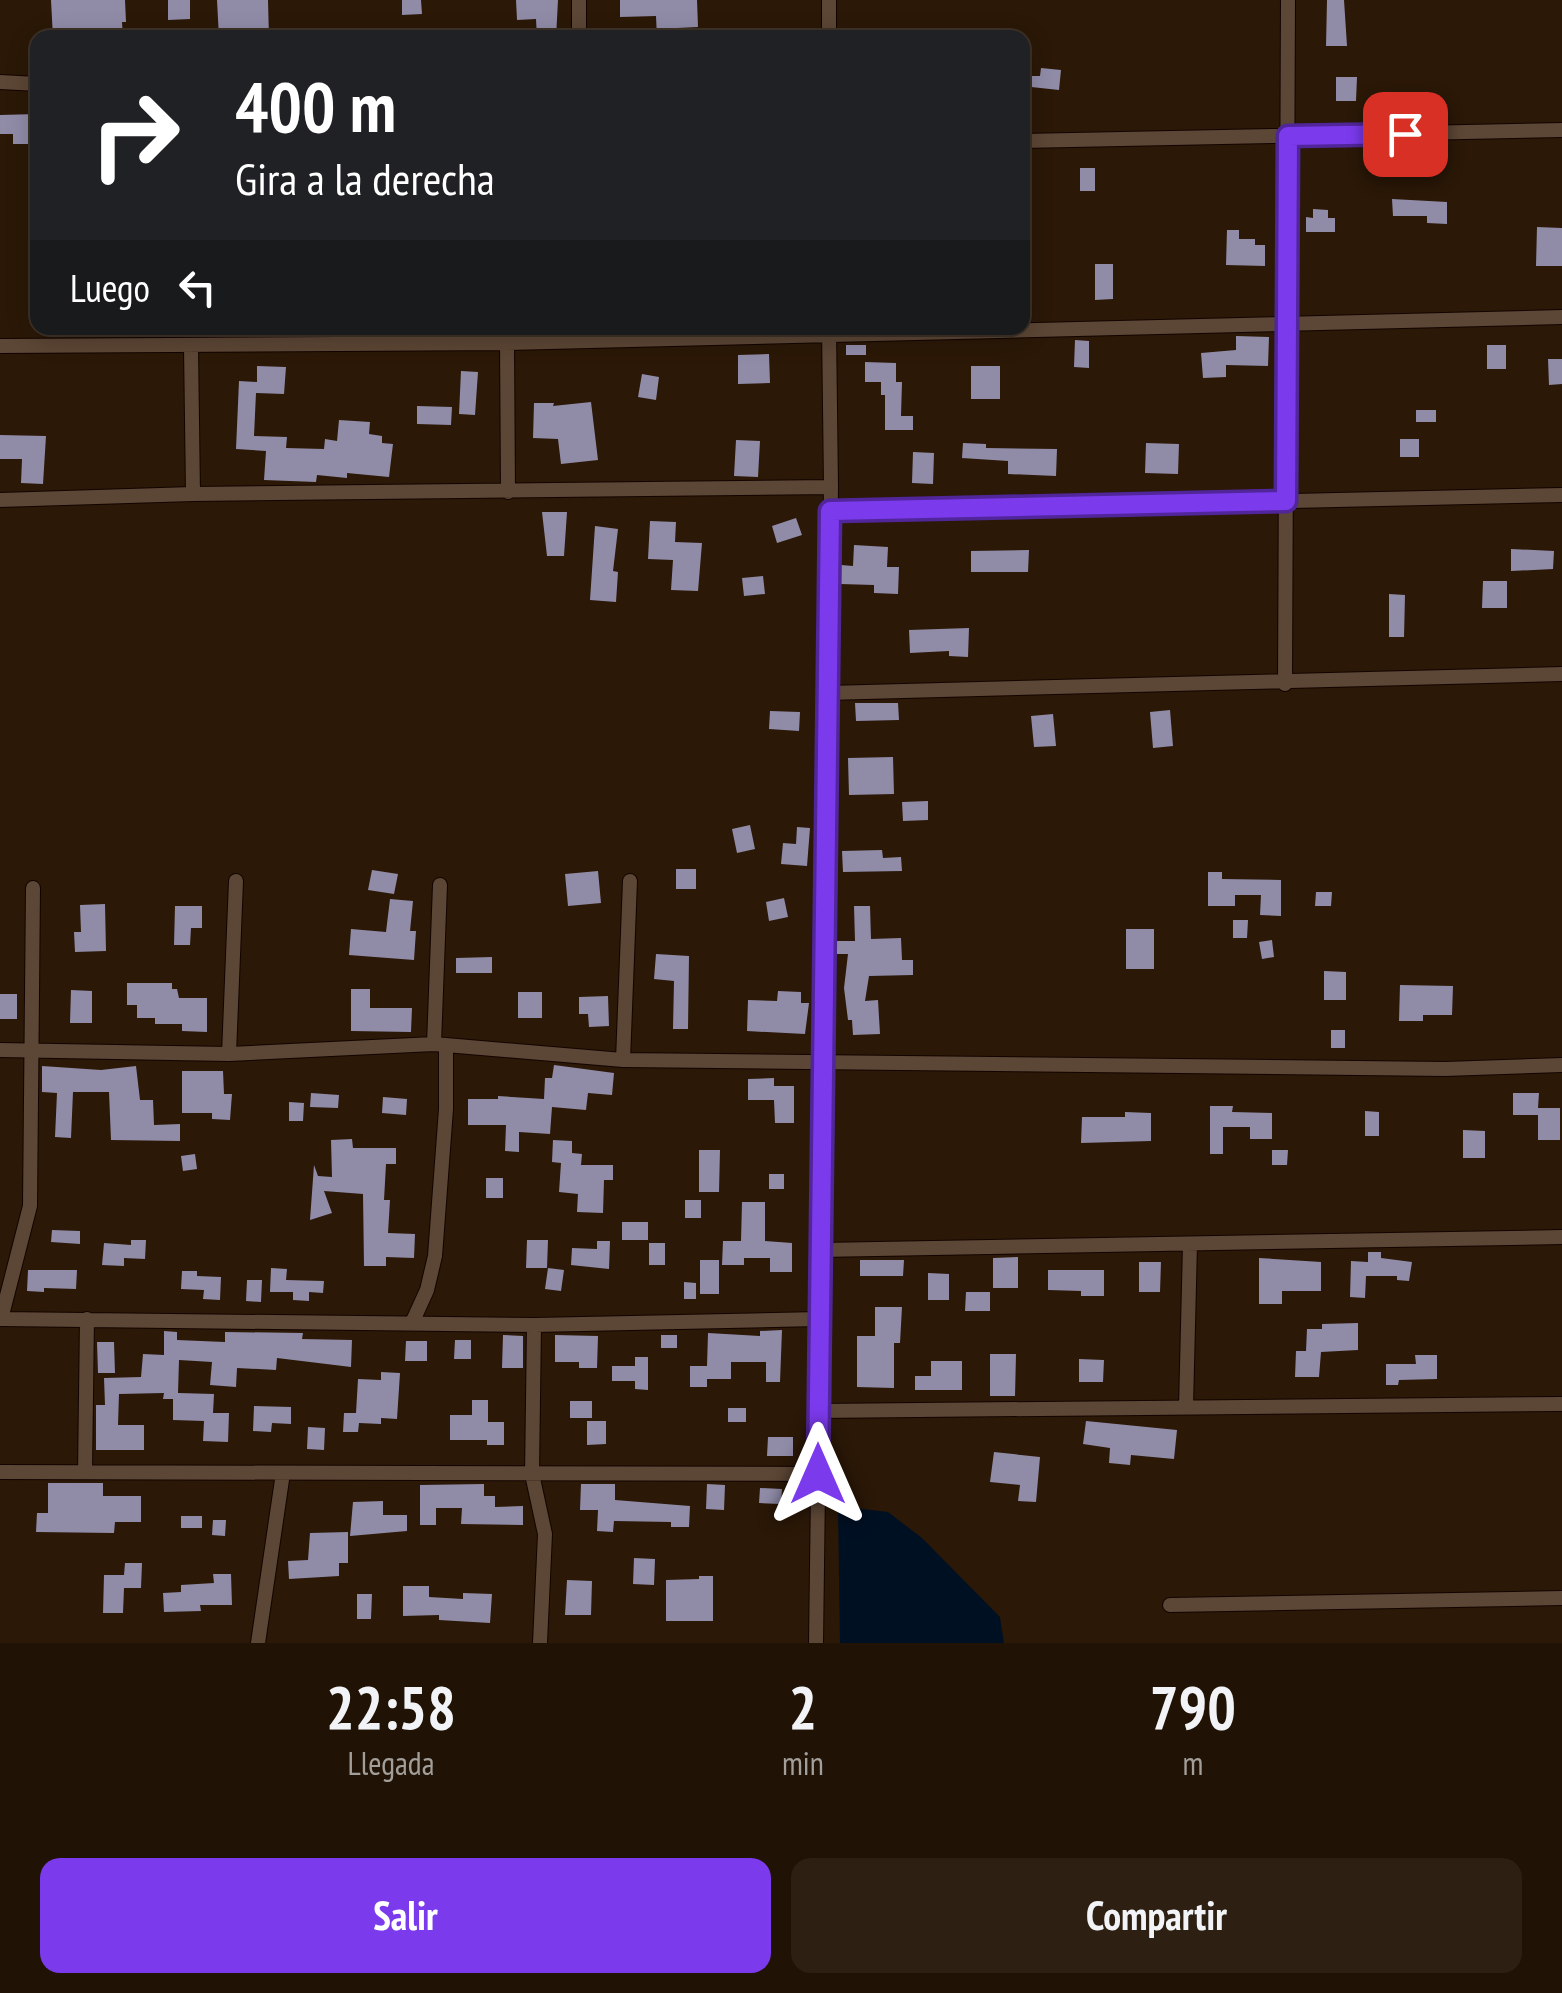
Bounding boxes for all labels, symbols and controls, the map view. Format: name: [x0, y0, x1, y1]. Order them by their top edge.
text: 400 m: [235, 61, 396, 151]
icon: right: [70, 70, 200, 200]
pin: [1363, 92, 1448, 177]
icon: arrive: [1378, 107, 1433, 162]
text: Gira a la derecha: [235, 149, 495, 207]
icon: left: [170, 260, 225, 315]
text: Luego: [70, 263, 150, 312]
position arrow: [766, 1422, 870, 1526]
text: 22:58: [326, 1668, 456, 1746]
text: 2: [789, 1668, 817, 1746]
text: 790: [1150, 1668, 1236, 1746]
text: Llegada: [347, 1742, 434, 1784]
text: min: [782, 1742, 824, 1784]
text: m: [1182, 1742, 1203, 1784]
button: Salir: [40, 1858, 771, 1973]
button: Compartir: [791, 1858, 1522, 1973]

